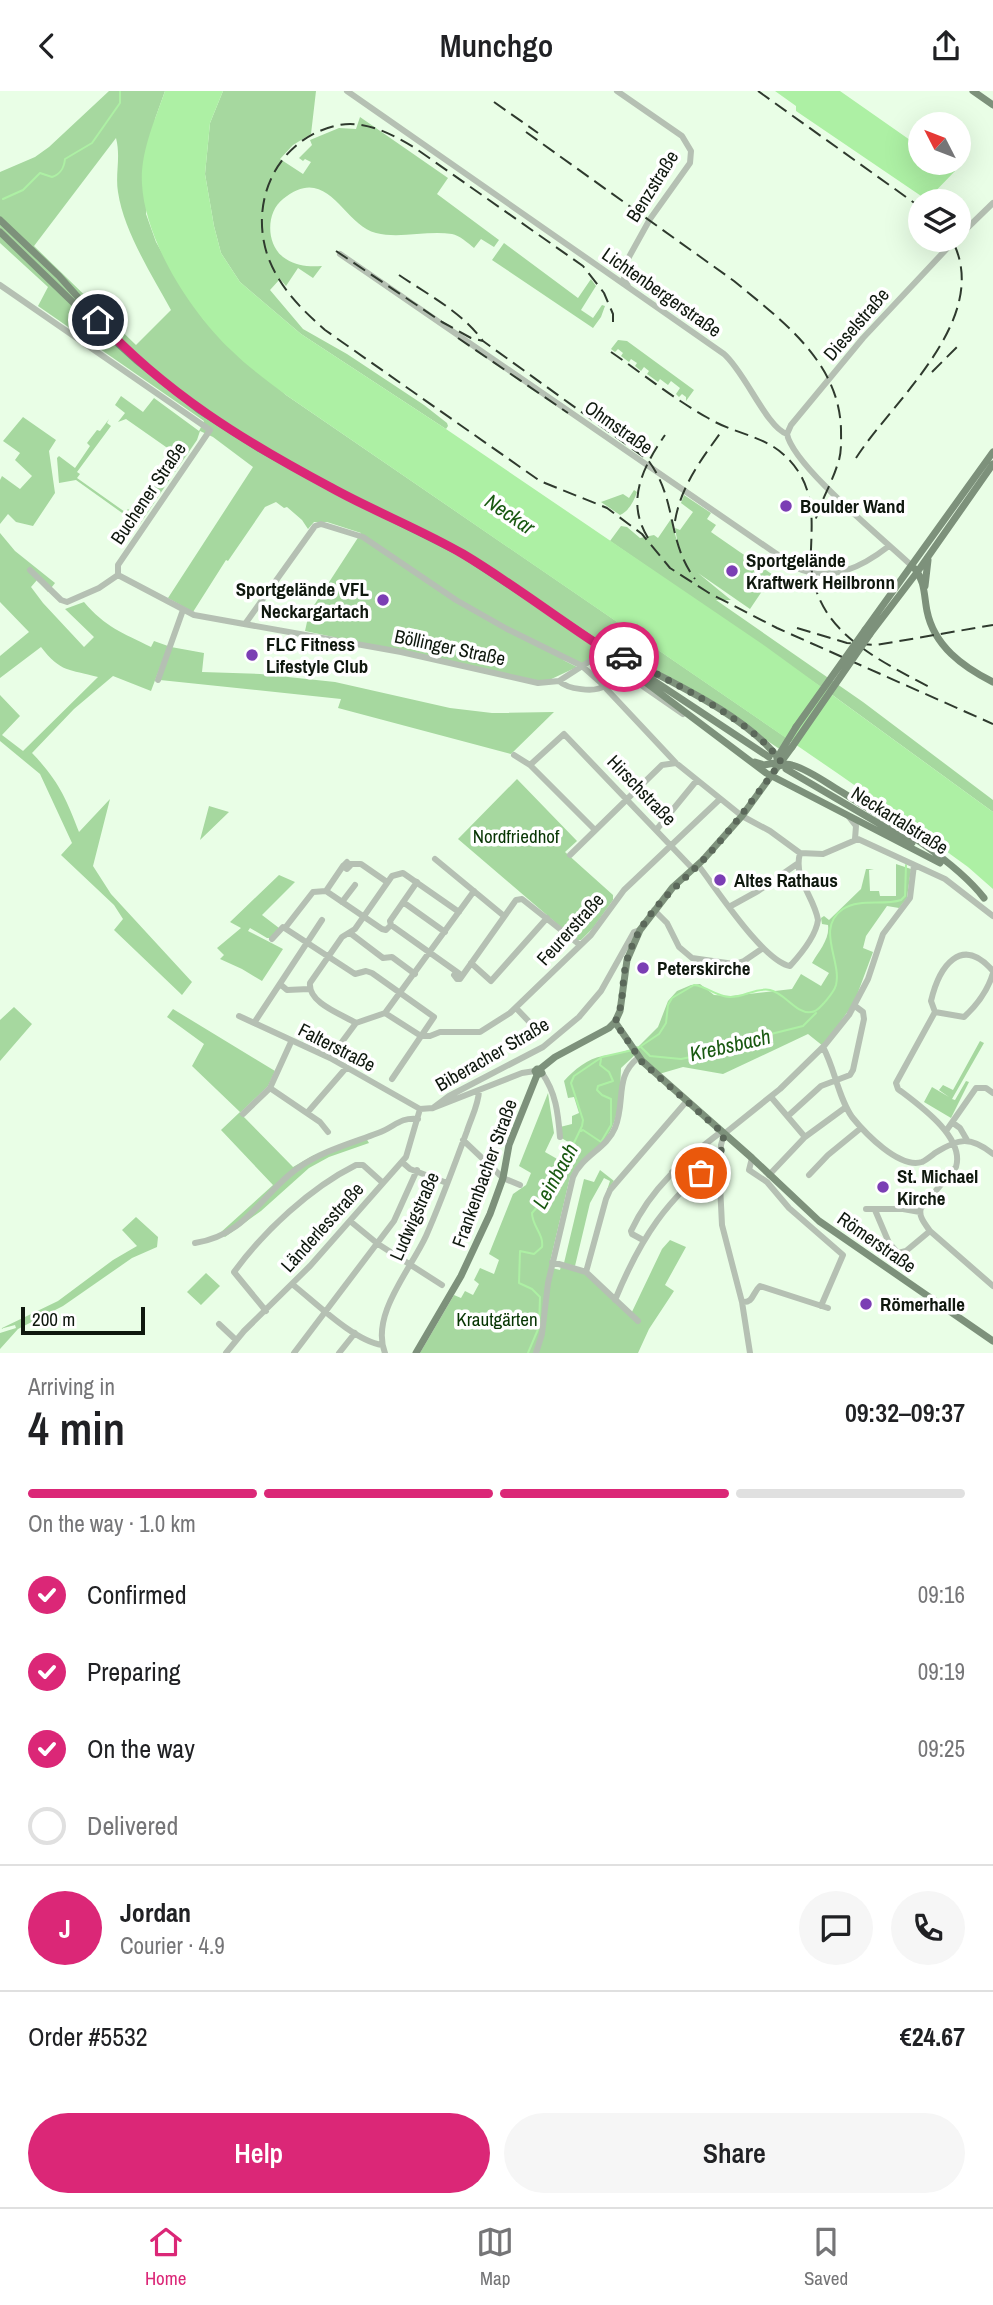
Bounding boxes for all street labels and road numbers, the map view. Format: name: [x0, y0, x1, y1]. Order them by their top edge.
street label: Benzstraße: [620, 145, 684, 227]
street label: Lichtenbergerstraße: [597, 241, 727, 343]
street label: Dieselstraße: [817, 282, 895, 366]
street label: Ohmstraße: [580, 394, 658, 460]
street label: Buchener Straße: [104, 437, 192, 549]
street label: Böllinger Straße: [392, 623, 508, 671]
street label: Hirschstraße: [602, 749, 682, 831]
street label: Neckartalstraße: [846, 780, 954, 860]
street label: Feurerstraße: [530, 887, 610, 971]
street label: Biberacher Straße: [430, 1011, 554, 1097]
street label: Falterstraße: [294, 1017, 380, 1077]
street label: Frankenbacher Straße: [445, 1095, 523, 1251]
street label: Ludwigstraße: [383, 1168, 445, 1264]
street label: Länderlesstraße: [275, 1176, 369, 1278]
street label: Römerstraße: [832, 1205, 922, 1279]

